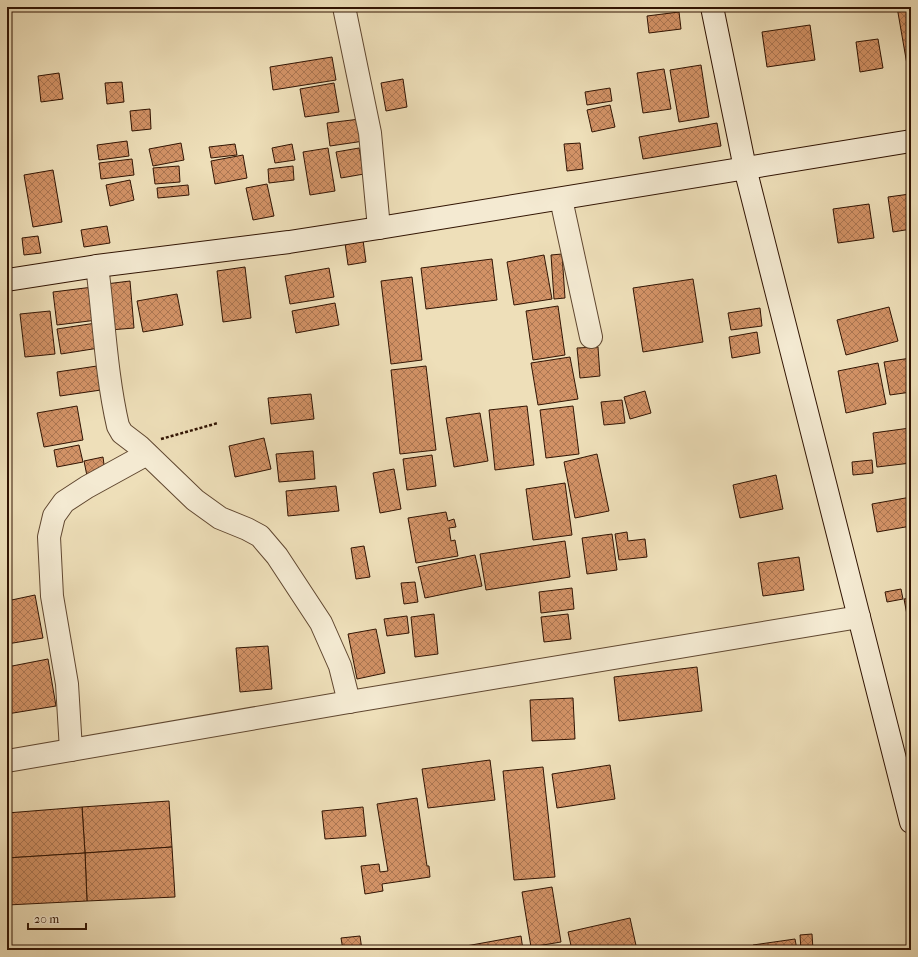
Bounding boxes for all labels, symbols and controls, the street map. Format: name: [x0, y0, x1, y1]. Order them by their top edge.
scale bar: [28, 905, 86, 931]
text: 20 m: [34, 912, 59, 926]

